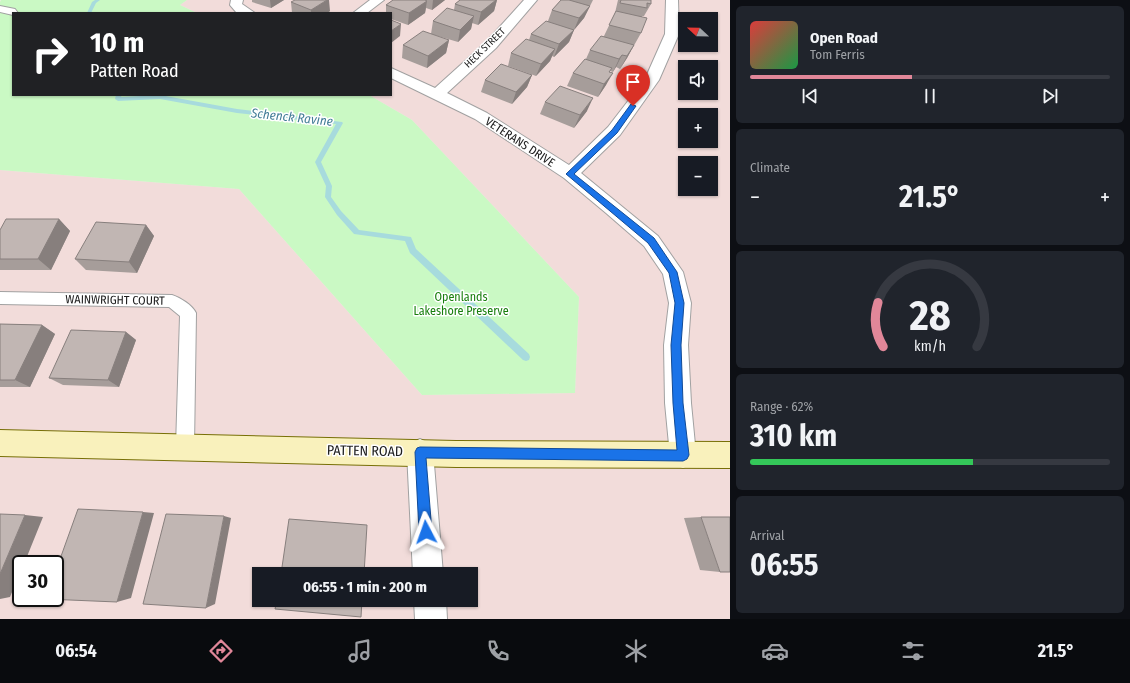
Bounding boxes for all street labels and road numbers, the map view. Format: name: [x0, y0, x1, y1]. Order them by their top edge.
street label: HECK STREET: [462, 25, 508, 70]
street label: VETERANS DRIVE: [483, 114, 558, 170]
street label: WAINWRIGHT COURT: [65, 292, 165, 308]
street label: PATTEN ROAD: [327, 442, 403, 460]

